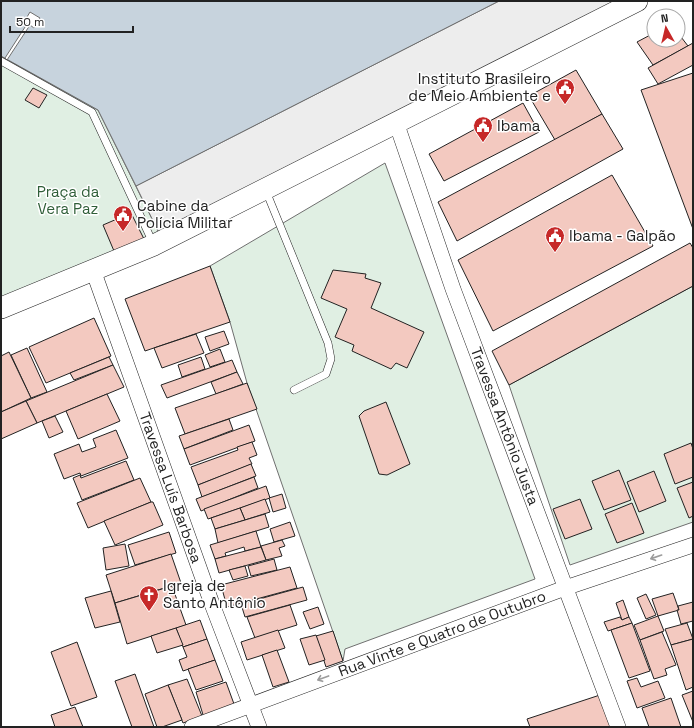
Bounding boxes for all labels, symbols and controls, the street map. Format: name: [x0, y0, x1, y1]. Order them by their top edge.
scale bar: [10, 8, 133, 34]
north arrow: [646, 8, 686, 48]
text: N: [660, 11, 669, 26]
text: 50 m: [16, 14, 44, 30]
place label: Instituto Brasileiro de Meio Ambiente e: [408, 69, 551, 105]
public building icon: Instituto Brasileiro de Meio Ambiente e: [554, 77, 576, 105]
public building icon: Ibama: [472, 115, 494, 143]
place label: Ibama: [497, 116, 541, 135]
park label: Praça da Vera Paz: [37, 182, 100, 218]
place label: Cabine da Polícia Militar: [137, 196, 233, 232]
public building icon: Cabine da Polícia Militar: [112, 204, 134, 232]
public building icon: Ibama - Galpão: [544, 225, 566, 253]
place label: Ibama - Galpão: [569, 226, 676, 245]
street label: Travessa Antônio Justa: [467, 344, 544, 508]
street label: Travessa Luís Barbosa: [135, 409, 207, 566]
one-way arrow: [650, 554, 662, 562]
place label: Igreja de Santo Antônio: [163, 576, 266, 612]
church icon: Igreja de Santo Antônio: [138, 584, 160, 612]
street label: Rua Vinte e Quatro de Outubro: [336, 586, 548, 681]
one-way arrow: [318, 675, 330, 683]

